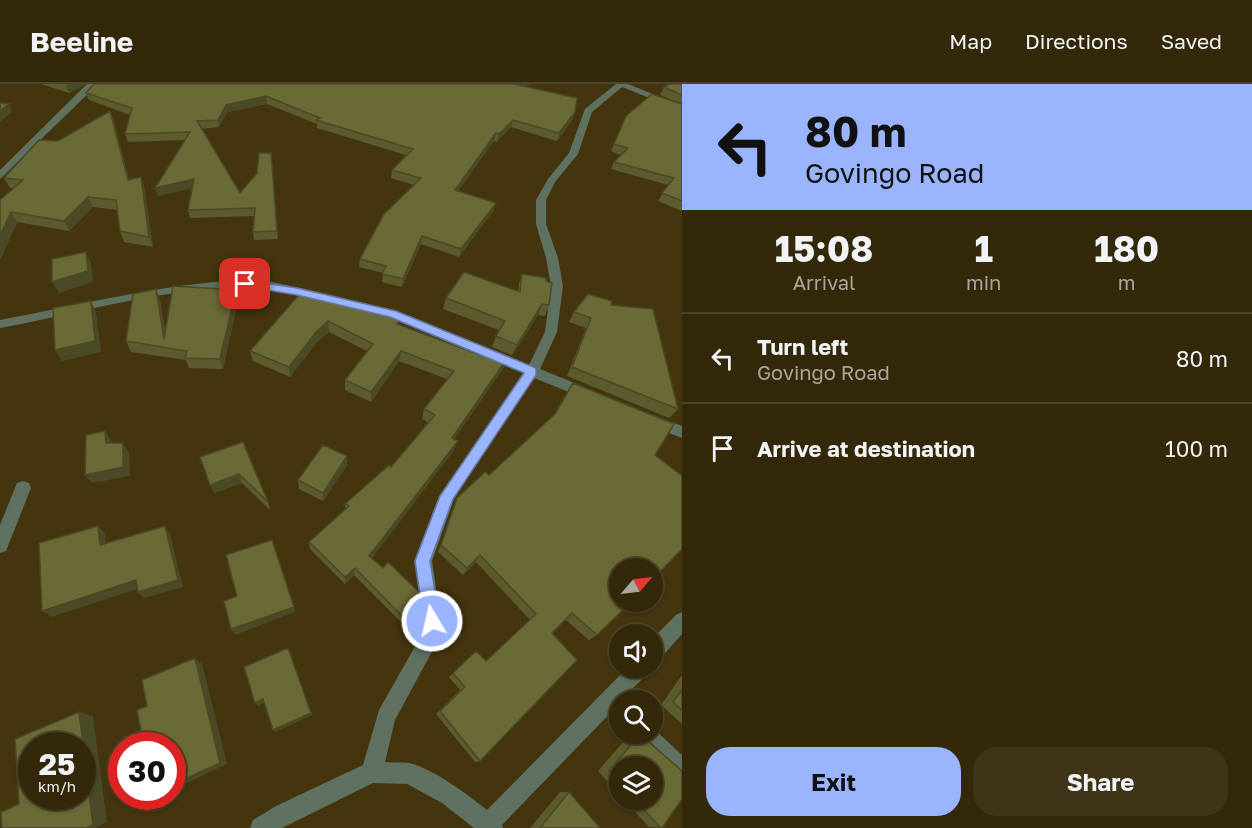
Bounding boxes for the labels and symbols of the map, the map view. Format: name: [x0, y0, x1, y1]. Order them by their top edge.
pin: [219, 258, 270, 309]
north arrow: [609, 558, 663, 612]
position arrow: [400, 589, 464, 653]
speed limit sign: 30: [108, 732, 186, 810]

